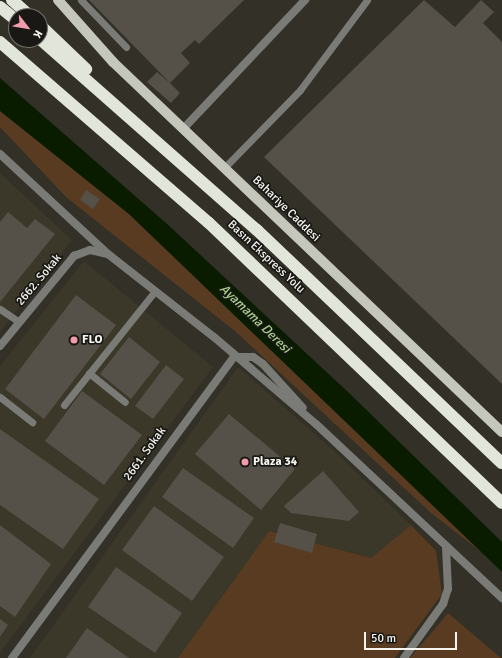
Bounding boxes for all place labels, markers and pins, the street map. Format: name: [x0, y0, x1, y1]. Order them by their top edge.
place label: FLO: [82, 333, 103, 347]
marker: FLO: [69, 335, 79, 345]
place label: Plaza 34: [253, 455, 297, 469]
marker: Plaza 34: [240, 457, 250, 467]

